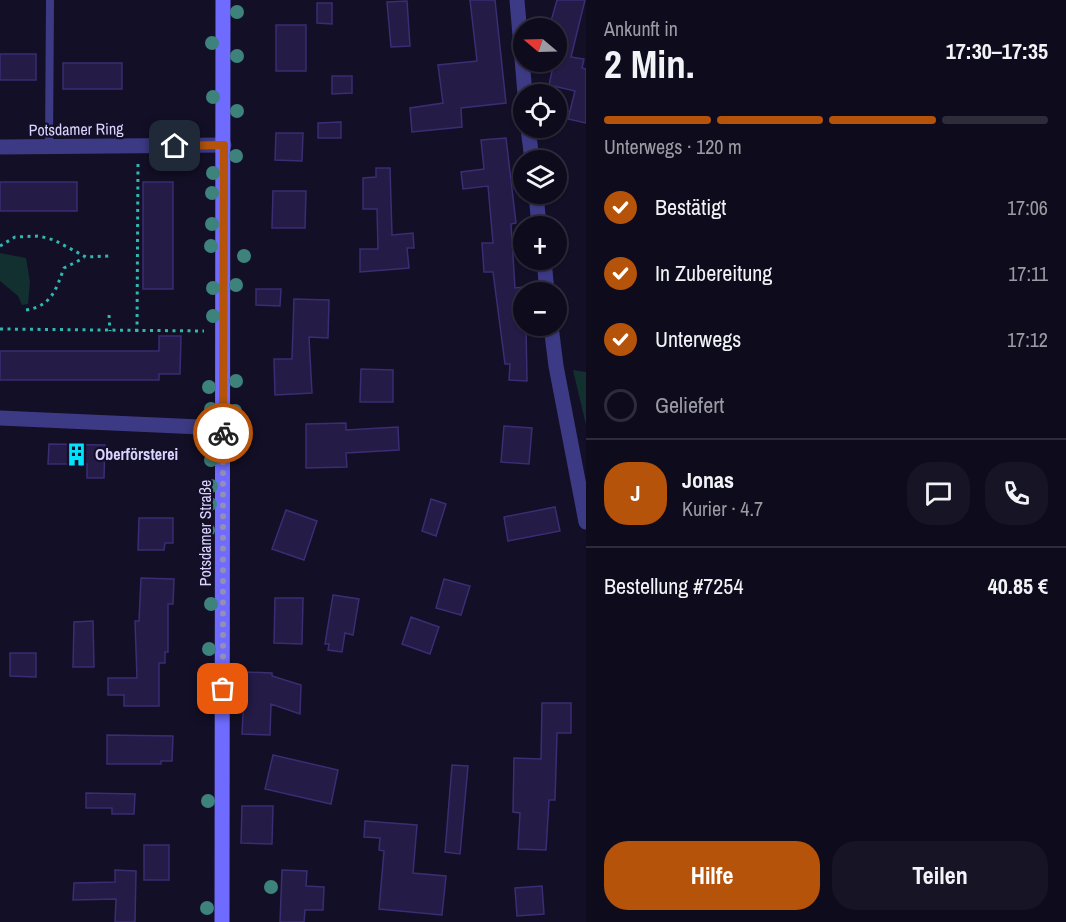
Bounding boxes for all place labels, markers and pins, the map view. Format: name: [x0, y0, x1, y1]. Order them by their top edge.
pin: [149, 120, 200, 171]
building icon: Oberförsterei: [64, 441, 90, 467]
place label: Oberförsterei: [95, 443, 178, 465]
pin: [197, 663, 248, 714]

